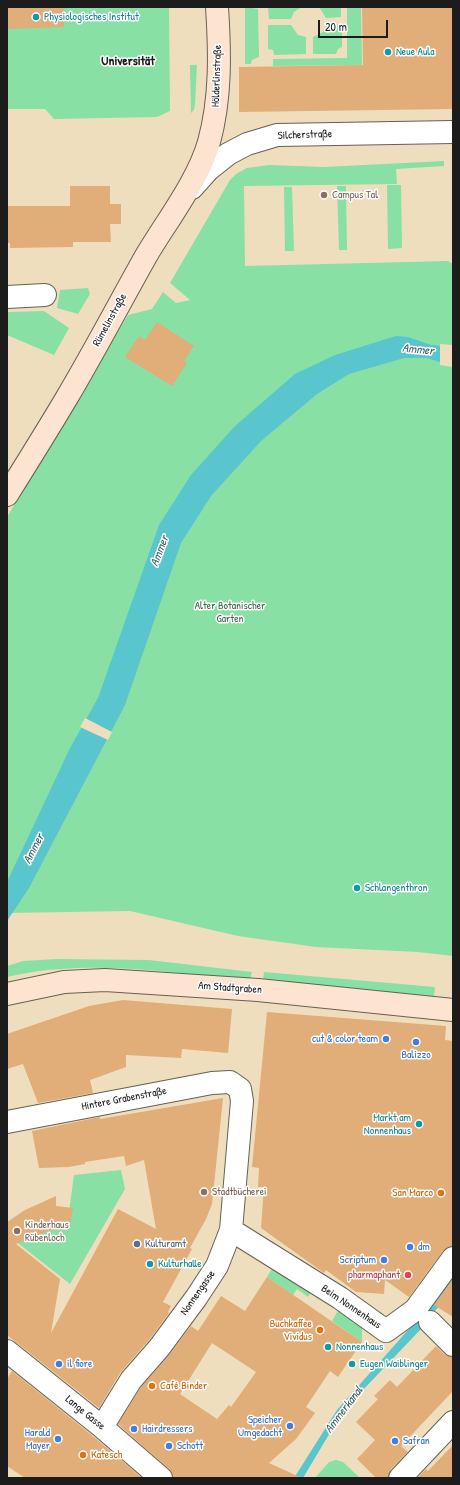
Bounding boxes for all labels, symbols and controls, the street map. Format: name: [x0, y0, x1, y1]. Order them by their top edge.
place label: Physiologisches Institut: [44, 10, 139, 24]
marker: Physiologisches Institut: [31, 12, 41, 22]
scale bar: [320, 12, 390, 38]
text: 20 m: [325, 18, 347, 35]
street label: Hölderlinstraße: [209, 45, 225, 107]
place label: Neue Aula: [396, 45, 435, 59]
marker: Neue Aula: [383, 47, 393, 57]
district label: Universität: [101, 54, 155, 70]
street label: Silcherstraße: [277, 127, 333, 143]
place label: Campus Tal: [332, 188, 378, 202]
marker: Campus Tal: [319, 190, 329, 200]
street label: Rümelinstraße: [90, 291, 130, 349]
water label: Ammer: [402, 341, 434, 359]
water label: Ammer: [148, 534, 172, 568]
park label: Alter Botanischer Garten: [195, 599, 265, 625]
water label: Ammer: [20, 832, 48, 866]
place label: Schlangenthron: [365, 881, 427, 895]
marker: Schlangenthron: [352, 883, 362, 893]
street label: Am Stadtgraben: [198, 979, 262, 997]
place label: cut & color team: [312, 1032, 378, 1046]
marker: cut & color team: [381, 1034, 391, 1044]
marker: Balizzo: [411, 1037, 421, 1047]
place label: Balizzo: [401, 1048, 431, 1062]
street label: Hintere Grabenstraße: [80, 1084, 168, 1114]
place label: Markt am Nonnenhaus: [364, 1111, 411, 1137]
marker: Markt am Nonnenhaus: [414, 1119, 424, 1129]
place label: Stadtbücherei: [212, 1185, 266, 1199]
place label: San Marco: [392, 1186, 433, 1200]
marker: Stadtbücherei: [199, 1187, 209, 1197]
marker: San Marco: [436, 1188, 446, 1198]
place label: Kinderhaus Rübenloch: [25, 1218, 69, 1244]
marker: Kinderhaus Rübenloch: [12, 1226, 22, 1236]
place label: Kulturamt: [145, 1237, 186, 1251]
marker: Kulturamt: [132, 1239, 142, 1249]
place label: dm: [418, 1240, 430, 1254]
marker: dm: [405, 1242, 415, 1252]
place label: Scriptum: [340, 1253, 376, 1267]
marker: Scriptum: [379, 1255, 389, 1265]
place label: Kulturhalle: [158, 1257, 202, 1271]
marker: Kulturhalle: [145, 1259, 155, 1269]
street label: Nonnengasse: [178, 1268, 218, 1318]
place label: pharmaphant: [348, 1268, 400, 1282]
marker: pharmaphant: [403, 1270, 413, 1280]
street label: Beim Nonnenhaus: [318, 1282, 384, 1332]
place label: Buchkaffee Vividus: [270, 1317, 312, 1343]
marker: Buchkaffee Vividus: [315, 1325, 325, 1335]
place label: Nonnenhaus: [336, 1340, 383, 1354]
marker: Nonnenhaus: [323, 1342, 333, 1352]
place label: il fiore: [67, 1357, 92, 1371]
place label: Eugen Waiblinger: [360, 1357, 428, 1371]
marker: il fiore: [54, 1359, 64, 1369]
marker: Eugen Waiblinger: [347, 1359, 357, 1369]
place label: Café Binder: [160, 1379, 207, 1393]
marker: Café Binder: [147, 1381, 157, 1391]
water label: Ammerkanal: [322, 1384, 366, 1436]
street label: Lange Gasse: [62, 1393, 108, 1433]
place label: Speicher Umgedacht: [238, 1413, 282, 1439]
marker: Speicher Umgedacht: [285, 1421, 295, 1431]
place label: Hairdressers: [142, 1422, 192, 1436]
marker: Hairdressers: [129, 1424, 139, 1434]
place label: Harald Mayer: [25, 1426, 50, 1452]
marker: Harald Mayer: [53, 1434, 63, 1444]
place label: Safran: [403, 1434, 430, 1448]
marker: Safran: [390, 1436, 400, 1446]
place label: Schott: [177, 1439, 203, 1453]
marker: Schott: [164, 1441, 174, 1451]
place label: Katesch: [91, 1448, 122, 1462]
marker: Katesch: [78, 1450, 88, 1460]

